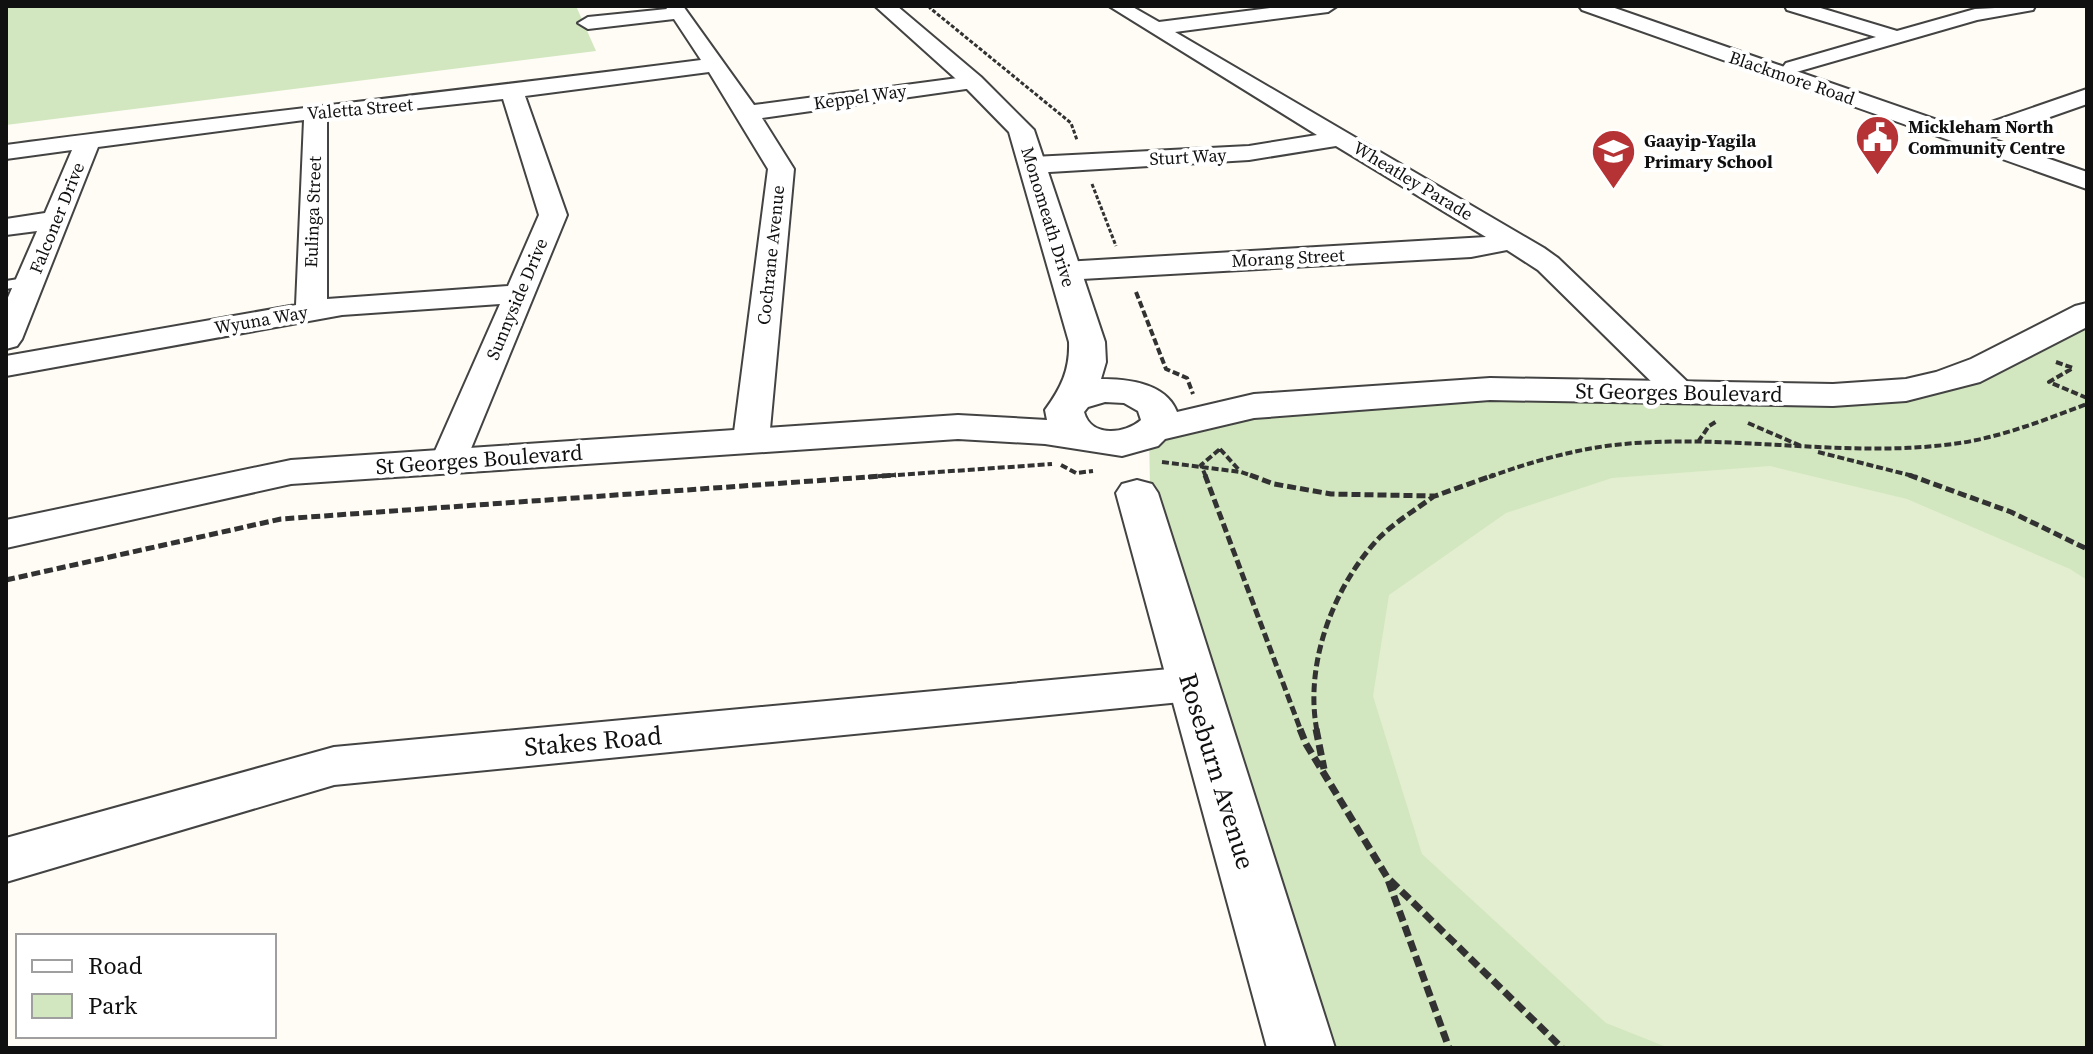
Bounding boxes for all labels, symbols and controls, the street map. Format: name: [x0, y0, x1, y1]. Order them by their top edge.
street label: Blackmore Road: [1726, 44, 1858, 111]
street label: Keppel Way: [812, 77, 909, 115]
street label: Valetta Street: [306, 91, 414, 126]
public building icon: Mickleham North Community Centre: [1853, 113, 1901, 176]
place label: Mickleham North Community Centre: [1908, 114, 2065, 160]
school or university icon: Gaayip-Yagila Primary School: [1589, 127, 1637, 190]
place label: Gaayip-Yagila Primary School: [1644, 128, 1773, 174]
street label: Wheatley Parade: [1349, 135, 1478, 226]
street label: Sturt Way: [1149, 142, 1228, 171]
street label: Monomeath Drive: [1015, 144, 1082, 290]
street label: Eulinga Street: [298, 156, 327, 268]
street label: Falconer Drive: [23, 158, 90, 277]
street label: Cochrane Avenue: [751, 184, 790, 326]
street label: Sunnyside Drive: [480, 234, 553, 364]
street label: Morang Street: [1231, 242, 1345, 273]
street label: Wyuna Way: [212, 299, 310, 340]
street label: St Georges Boulevard: [1575, 375, 1783, 409]
street label: St Georges Boulevard: [375, 437, 584, 481]
street label: Roseburn Avenue: [1170, 669, 1264, 873]
street label: Stakes Road: [523, 717, 664, 765]
legend: [16, 934, 276, 1038]
text: Road: [88, 949, 143, 982]
text: Park: [88, 989, 138, 1022]

